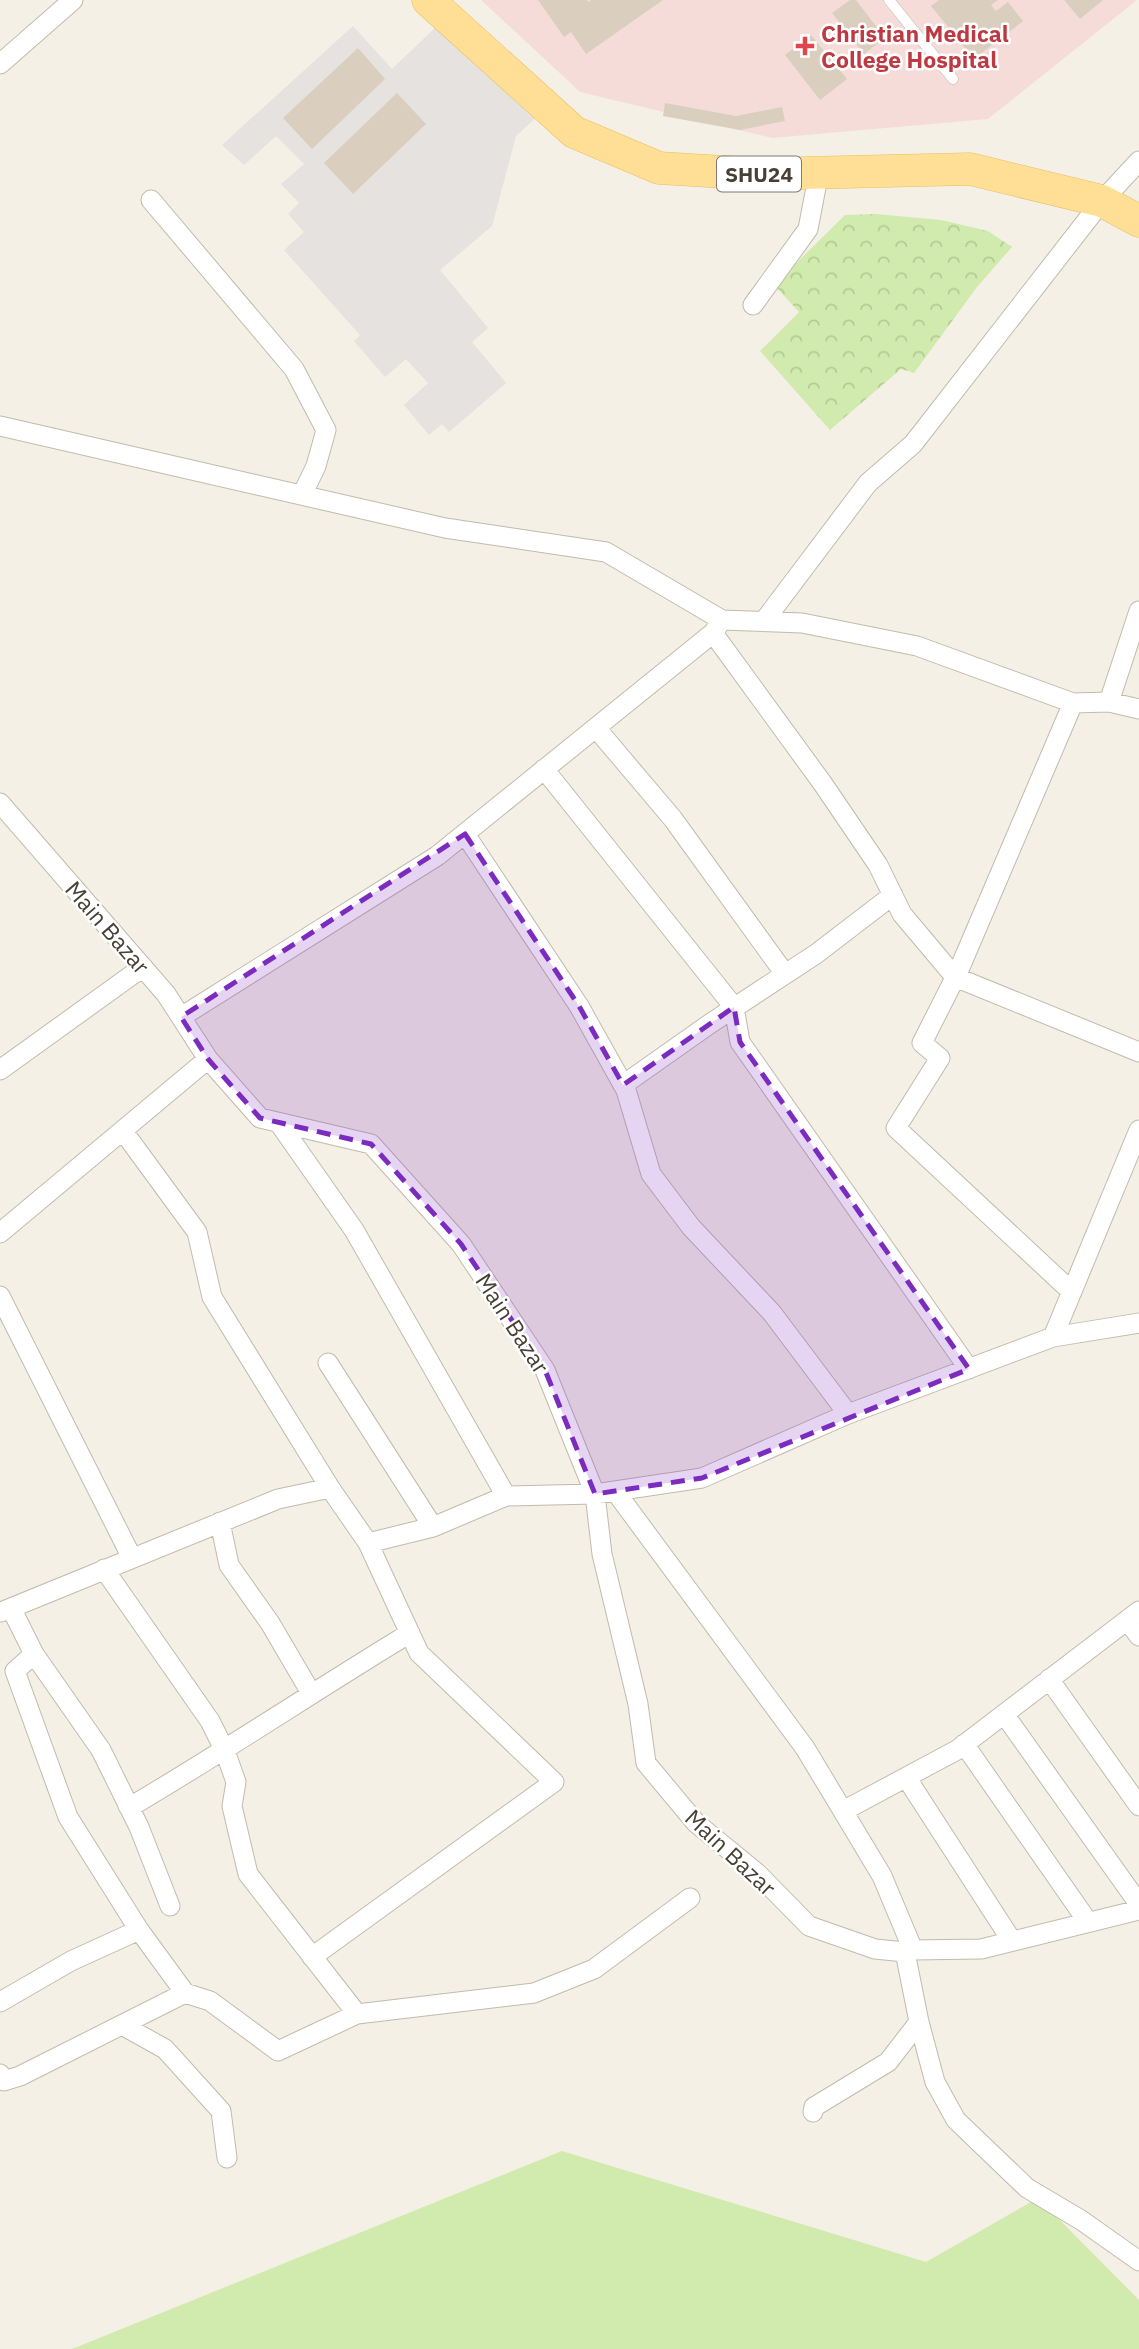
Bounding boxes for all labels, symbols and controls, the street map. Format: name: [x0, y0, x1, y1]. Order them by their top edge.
place label: Christian Medical College Hospital: [821, 18, 1009, 74]
marker: Christian Medical College Hospital: [795, 36, 815, 56]
road number: SHU24: [717, 156, 801, 192]
street label: Main Bazar: [59, 874, 157, 980]
street label: Main Bazar: [469, 1267, 557, 1379]
street label: Main Bazar: [679, 1802, 783, 1902]

